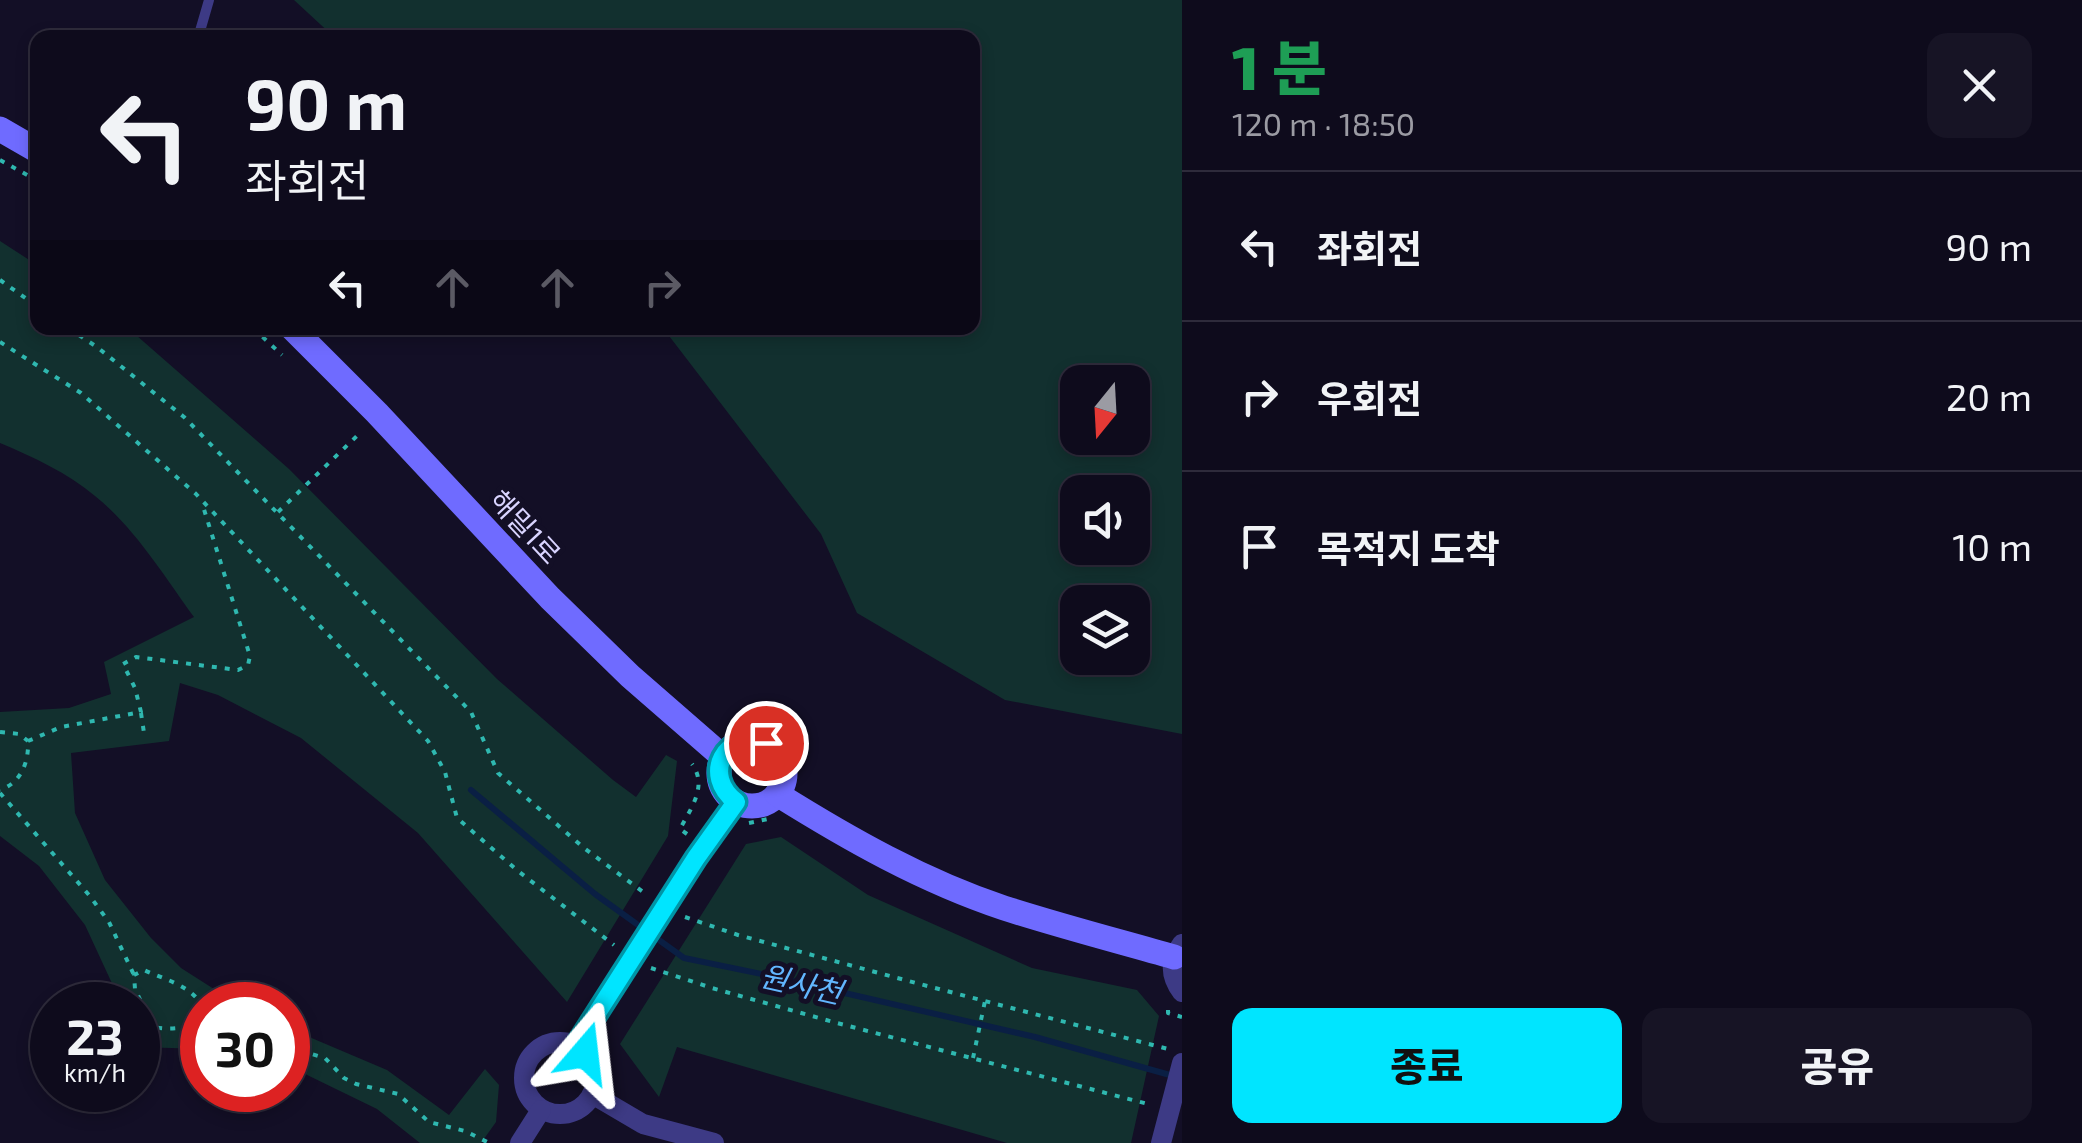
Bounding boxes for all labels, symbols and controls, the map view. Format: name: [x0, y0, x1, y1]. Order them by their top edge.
text: 1 분: [1232, 30, 1327, 102]
button: close: [1927, 33, 2032, 138]
text: 90 m: [245, 60, 407, 144]
icon: left: [80, 70, 210, 200]
text: 120 m · 18:50: [1232, 104, 1415, 142]
text: 좌회전: [245, 152, 369, 206]
icon: left: [1232, 219, 1287, 274]
text: 90 m: [1946, 223, 2032, 269]
text: 좌회전: [1317, 225, 1422, 271]
icon: left: [320, 260, 375, 315]
icon: ahead: [425, 260, 480, 315]
icon: ahead: [530, 260, 585, 315]
icon: right: [635, 260, 690, 315]
north arrow: [1060, 365, 1150, 455]
map controls: [1060, 365, 1150, 675]
icon: right: [1232, 369, 1287, 424]
text: 20 m: [1946, 373, 2032, 419]
text: 우회전: [1317, 375, 1422, 421]
button: sound: [1060, 475, 1150, 565]
street label: 해밀1로: [483, 482, 568, 570]
icon: arrive: [1232, 519, 1287, 574]
text: 10 m: [1952, 523, 2032, 569]
text: 목적지 도착: [1317, 525, 1500, 571]
button: layers: [1060, 585, 1150, 675]
pin: [724, 701, 809, 786]
icon: arrive: [739, 716, 794, 771]
water label: 원사천: [757, 956, 849, 1011]
speed limit sign: 30: [180, 982, 310, 1112]
position arrow: [533, 1001, 637, 1105]
text: 23: [66, 1005, 124, 1065]
button: 종료: [1232, 1008, 1622, 1123]
button: 공유: [1642, 1008, 2032, 1123]
text: km/h: [64, 1057, 126, 1087]

